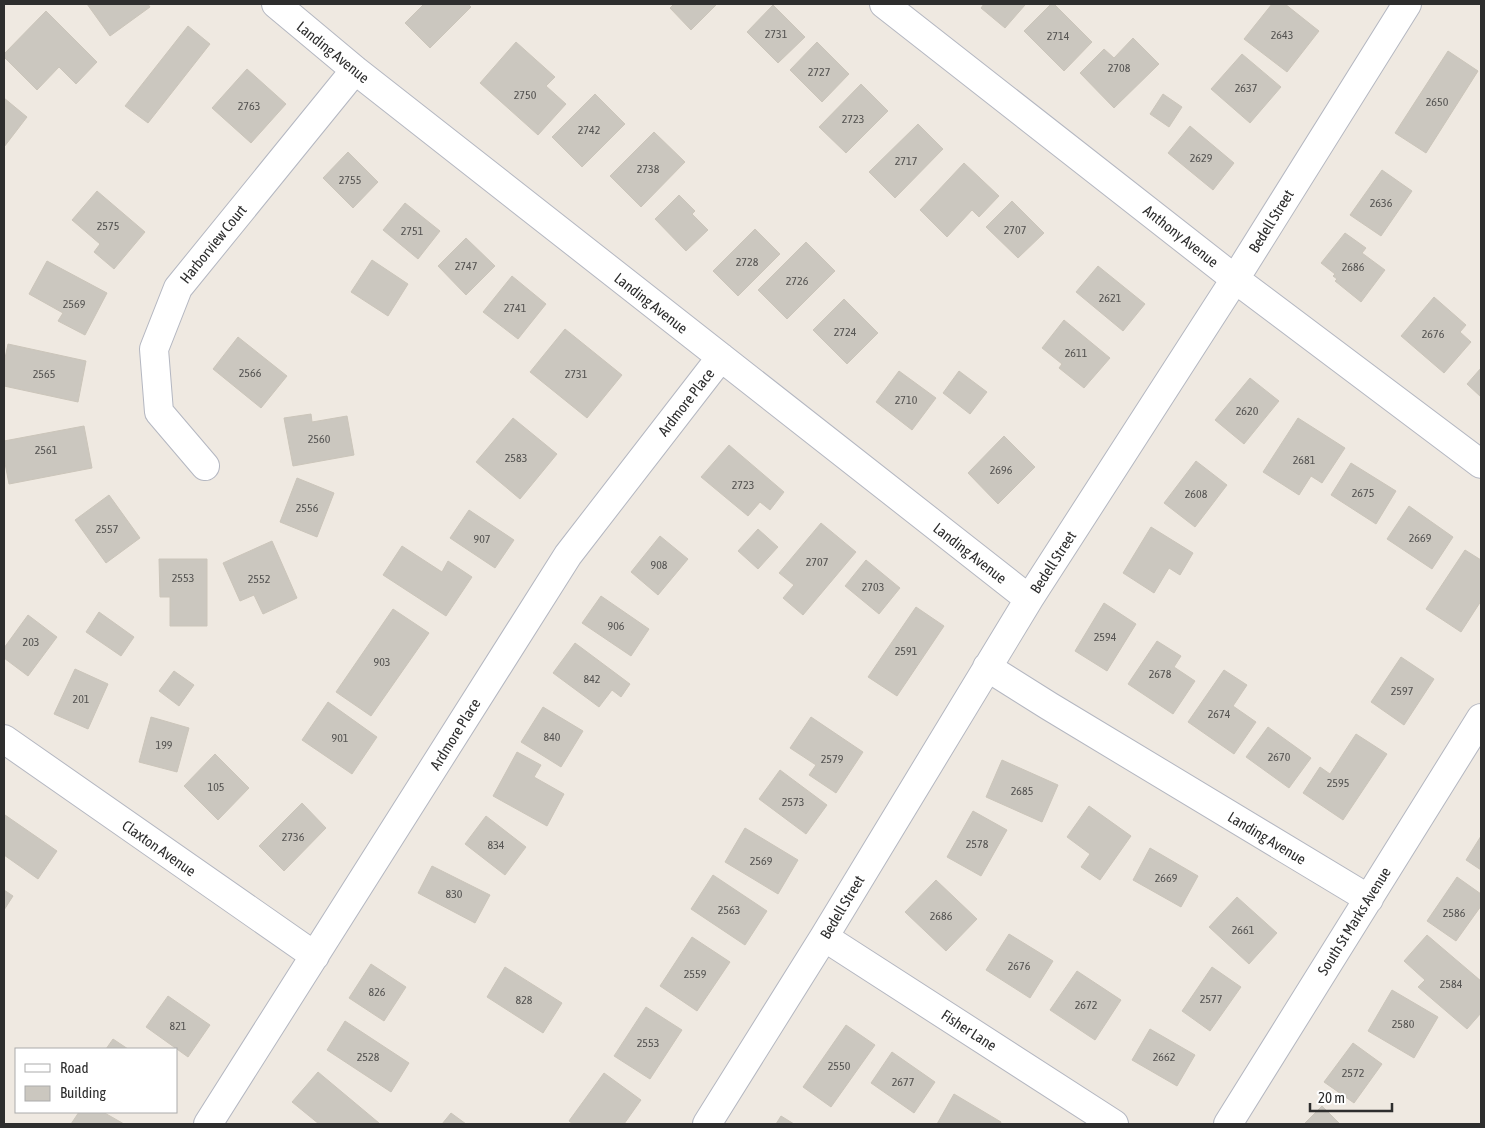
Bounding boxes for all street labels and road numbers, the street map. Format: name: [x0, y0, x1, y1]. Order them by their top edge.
street label: Landing Avenue: [293, 18, 373, 86]
street label: Bedell Street: [1245, 187, 1297, 255]
street label: Harborview Court: [176, 201, 250, 287]
street label: Anthony Avenue: [1140, 202, 1222, 271]
street label: Landing Avenue: [611, 269, 691, 337]
street label: Ardmore Place: [654, 365, 718, 439]
street label: Landing Avenue: [930, 519, 1010, 587]
street label: Bedell Street: [1027, 528, 1079, 596]
street label: Ardmore Place: [426, 695, 484, 773]
street label: Landing Avenue: [1225, 808, 1309, 868]
street label: Claxton Avenue: [119, 816, 199, 880]
street label: South St Marks Avenue: [1314, 864, 1394, 978]
street label: Bedell Street: [817, 872, 867, 942]
street label: Fisher Lane: [938, 1006, 1000, 1054]

